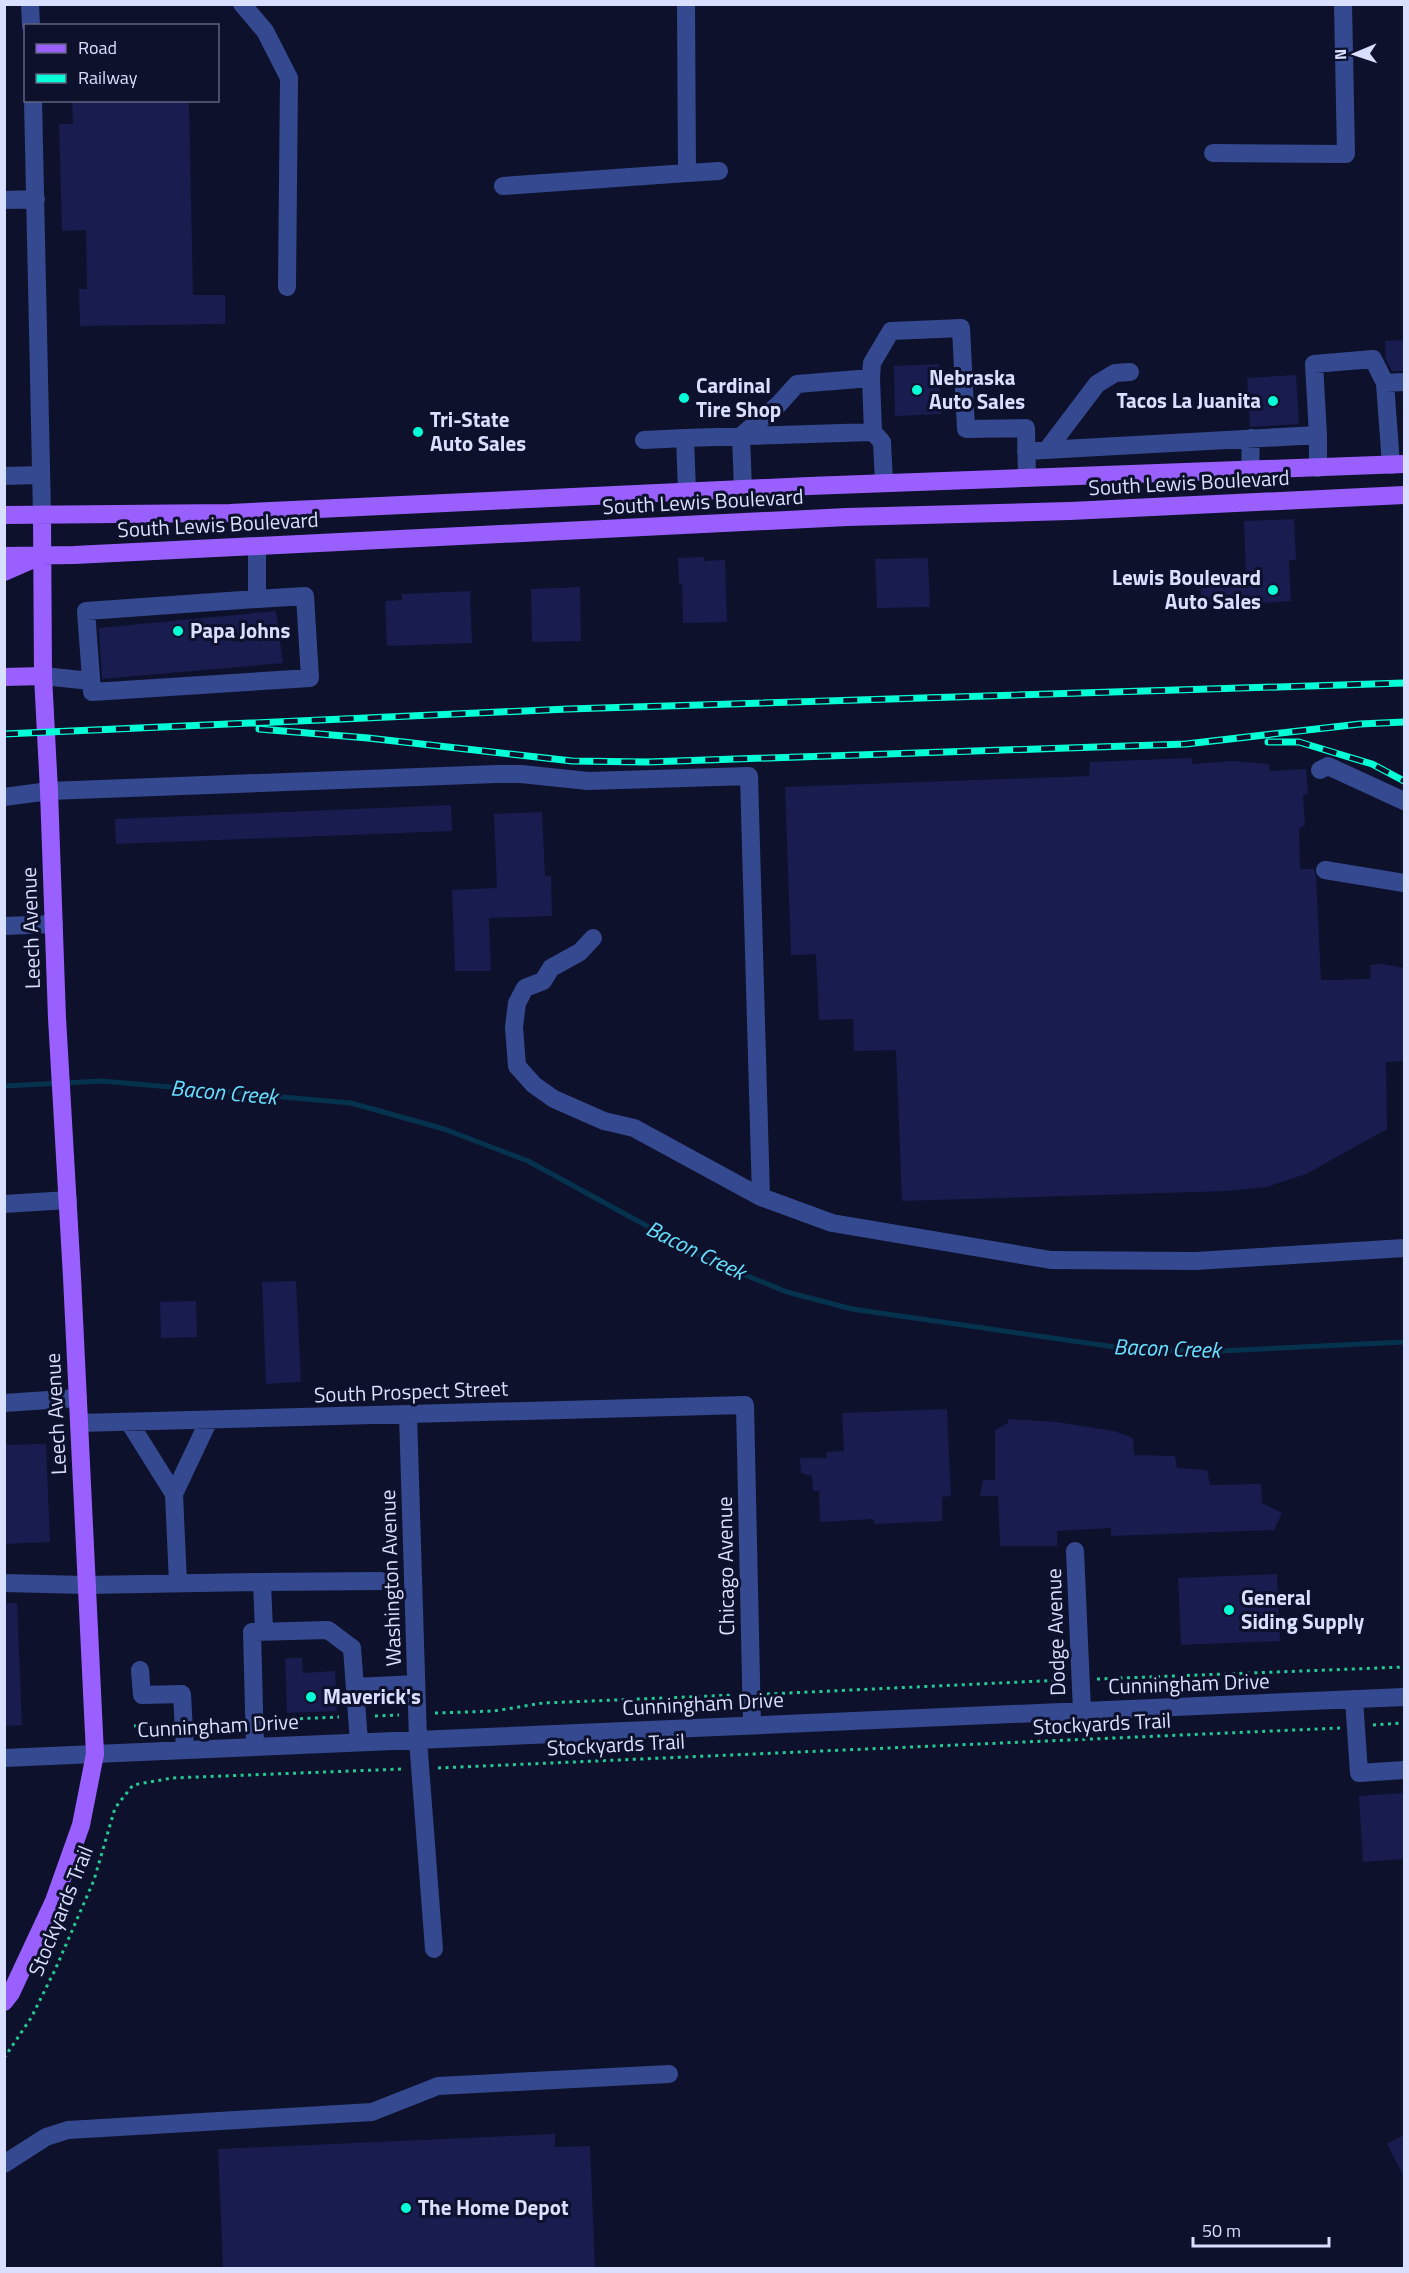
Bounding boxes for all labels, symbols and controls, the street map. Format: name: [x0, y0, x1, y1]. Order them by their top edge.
legend: [24, 24, 219, 102]
north arrow: [1325, 24, 1385, 84]
text: Road: [78, 34, 117, 61]
text: N: [1328, 49, 1352, 60]
text: Railway: [78, 64, 138, 91]
place label: Nebraska Auto Sales: [929, 361, 1025, 417]
place label: Cardinal Tire Shop: [696, 369, 781, 425]
marker: Nebraska Auto Sales: [910, 383, 924, 397]
place label: Tacos La Juanita: [1116, 384, 1261, 416]
marker: Cardinal Tire Shop: [677, 391, 691, 405]
marker: Tacos La Juanita: [1266, 394, 1280, 408]
place label: Tri-State Auto Sales: [430, 403, 526, 459]
marker: Tri-State Auto Sales: [411, 425, 425, 439]
street label: South Lewis Boulevard: [1088, 461, 1290, 503]
street label: South Lewis Boulevard: [602, 480, 804, 522]
street label: South Lewis Boulevard: [117, 503, 319, 545]
place label: Lewis Boulevard Auto Sales: [1112, 561, 1261, 617]
marker: Lewis Boulevard Auto Sales: [1266, 583, 1280, 597]
place label: Papa Johns: [190, 614, 290, 646]
marker: Papa Johns: [171, 624, 185, 638]
street label: Leech Avenue: [12, 867, 48, 990]
water label: Bacon Creek: [169, 1070, 281, 1114]
water label: Bacon Creek: [640, 1211, 754, 1290]
water label: Bacon Creek: [1113, 1329, 1223, 1367]
street label: Leech Avenue: [36, 1352, 74, 1476]
street label: South Prospect Street: [313, 1372, 509, 1410]
street label: Washington Avenue: [371, 1489, 409, 1667]
street label: Chicago Avenue: [708, 1496, 742, 1636]
street label: Dodge Avenue: [1037, 1568, 1073, 1696]
place label: General Siding Supply: [1241, 1581, 1365, 1637]
marker: General Siding Supply: [1222, 1603, 1236, 1617]
street label: Cunningham Drive: [1108, 1664, 1270, 1702]
place label: Maverick's: [323, 1680, 421, 1712]
street label: Cunningham Drive: [621, 1683, 784, 1723]
marker: Maverick's: [304, 1690, 318, 1704]
street label: Stockyards Trail: [1032, 1703, 1172, 1743]
street label: Cunningham Drive: [136, 1705, 299, 1745]
street label: Stockyards Trail: [546, 1724, 686, 1764]
street label: Stockyards Trail: [19, 1841, 101, 1981]
place label: The Home Depot: [418, 2191, 569, 2223]
marker: The Home Depot: [399, 2201, 413, 2215]
scale bar: [1193, 2210, 1330, 2248]
text: 50 m: [1202, 2217, 1241, 2244]

